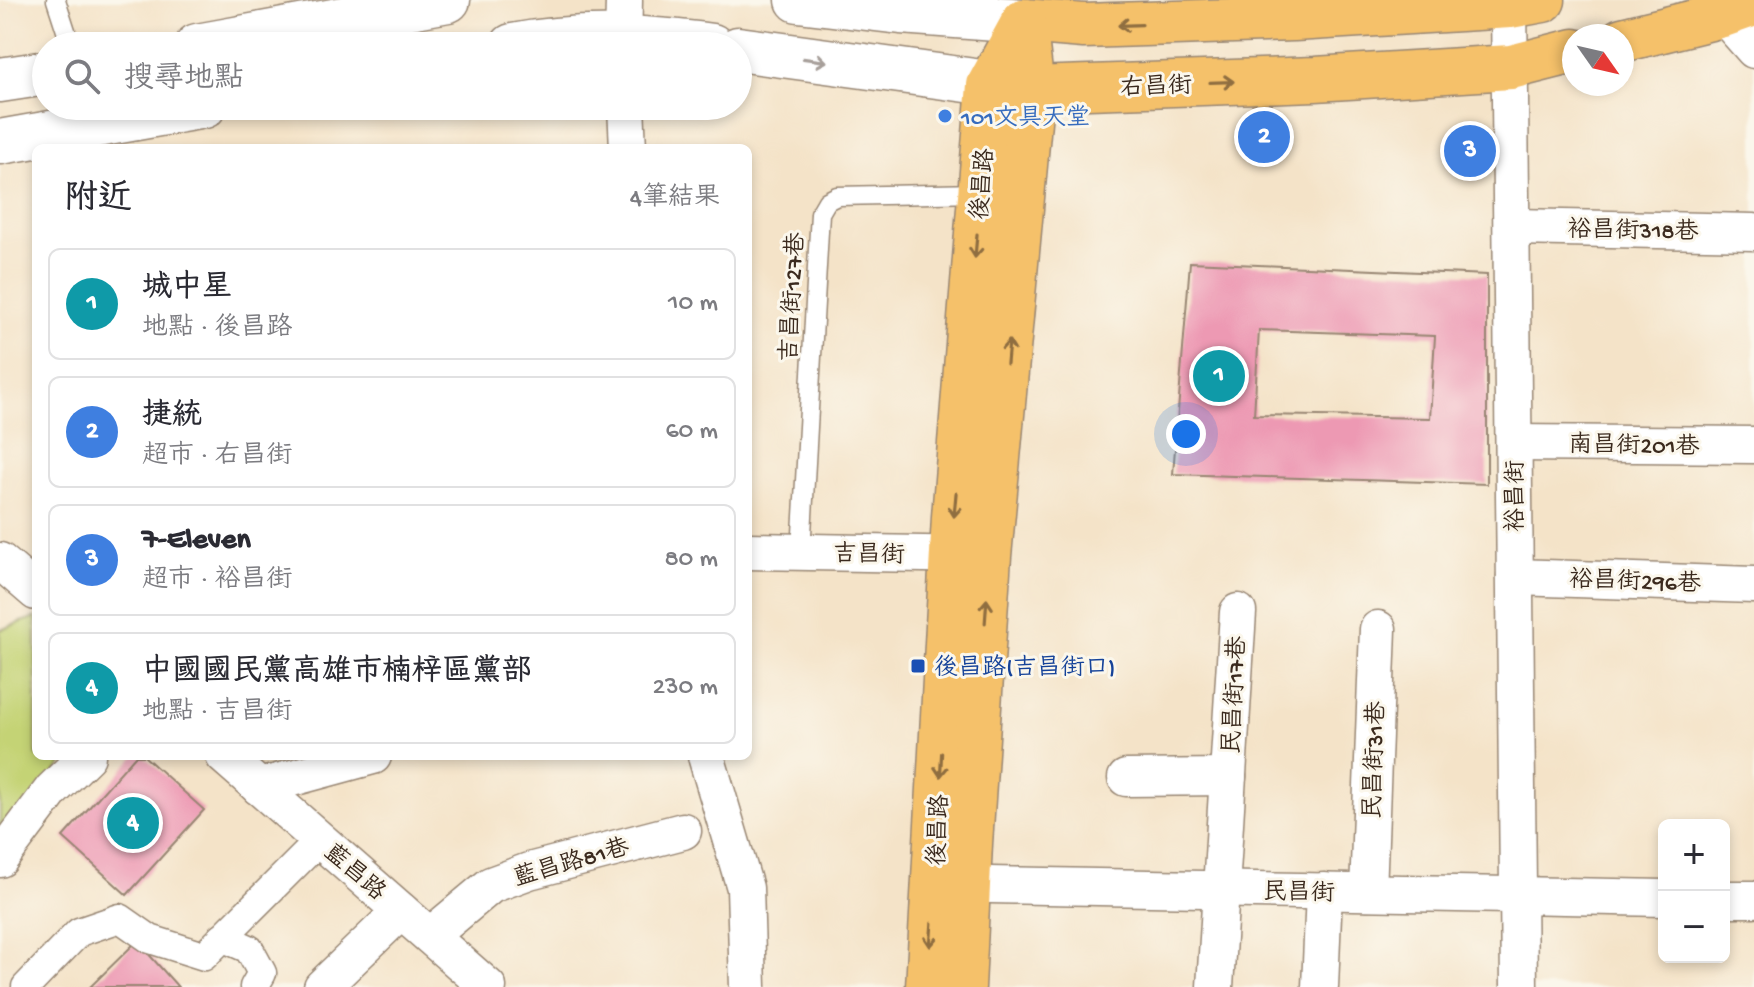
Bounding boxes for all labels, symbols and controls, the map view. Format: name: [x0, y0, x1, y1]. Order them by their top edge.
one-way arrow: [1117, 17, 1144, 32]
north arrow: [1562, 24, 1634, 96]
search box: [32, 32, 752, 120]
one-way arrow: [801, 52, 828, 67]
icon: search: [60, 54, 104, 98]
text: 搜尋地點: [124, 63, 244, 98]
street label: 右昌街: [1120, 72, 1193, 104]
one-way arrow: [1208, 75, 1235, 90]
place label: 101文具天堂: [960, 104, 1090, 134]
marker: 101文具天堂: [936, 107, 954, 125]
pin: 2: [1238, 107, 1290, 167]
pin: 3: [1444, 121, 1496, 181]
street label: 後昌路: [965, 147, 1002, 221]
text: 附近: [64, 181, 132, 221]
text: 4筆結果: [630, 184, 720, 215]
street label: 裕昌街318巷: [1567, 216, 1699, 248]
street label: 吉昌街127巷: [776, 231, 812, 363]
one-way arrow: [968, 232, 983, 259]
text: 城中星: [142, 272, 232, 307]
text: 1: [87, 289, 97, 320]
text: 10 m: [668, 289, 718, 320]
text: 地點 · 後昌路: [142, 314, 292, 345]
one-way arrow: [1001, 339, 1016, 366]
pin: 1: [1193, 346, 1245, 406]
text: 捷統: [142, 400, 202, 435]
your location: [1166, 414, 1206, 454]
text: 2: [86, 417, 98, 448]
text: 60 m: [665, 417, 718, 448]
street label: 南昌街201巷: [1568, 431, 1700, 463]
text: 超市 · 右昌街: [142, 442, 292, 473]
street label: 裕昌街: [1502, 460, 1532, 532]
one-way arrow: [947, 492, 962, 518]
text: 7-Eleven: [142, 524, 251, 559]
street label: 吉昌街: [833, 540, 905, 572]
text: 3: [85, 545, 99, 576]
text: 80 m: [664, 545, 718, 576]
text: 超市 · 裕昌街: [142, 566, 292, 597]
street label: 裕昌街296巷: [1568, 566, 1701, 600]
one-way arrow: [979, 598, 994, 625]
street label: 民昌街17巷: [1218, 635, 1254, 755]
place label: 後昌路(吉昌街口): [934, 653, 1116, 684]
text: 中國國民黨高雄市楠梓區黨部: [142, 656, 532, 691]
marker: 後昌路(吉昌街口): [909, 657, 927, 675]
text: 4: [86, 673, 98, 704]
text: 230 m: [652, 673, 718, 704]
text: 地點 · 吉昌街: [142, 698, 292, 729]
street label: 民昌街31巷: [1359, 701, 1393, 820]
one-way arrow: [933, 751, 948, 778]
pin: 4: [107, 793, 159, 853]
street label: 後昌路: [922, 793, 957, 867]
map controls: [1658, 819, 1730, 963]
button: +: [1658, 819, 1730, 891]
street label: 藍昌路81巷: [510, 832, 633, 895]
street label: 藍昌路: [317, 838, 392, 908]
street label: 民昌街: [1263, 879, 1335, 910]
button: −: [1658, 891, 1730, 963]
one-way arrow: [923, 921, 938, 948]

